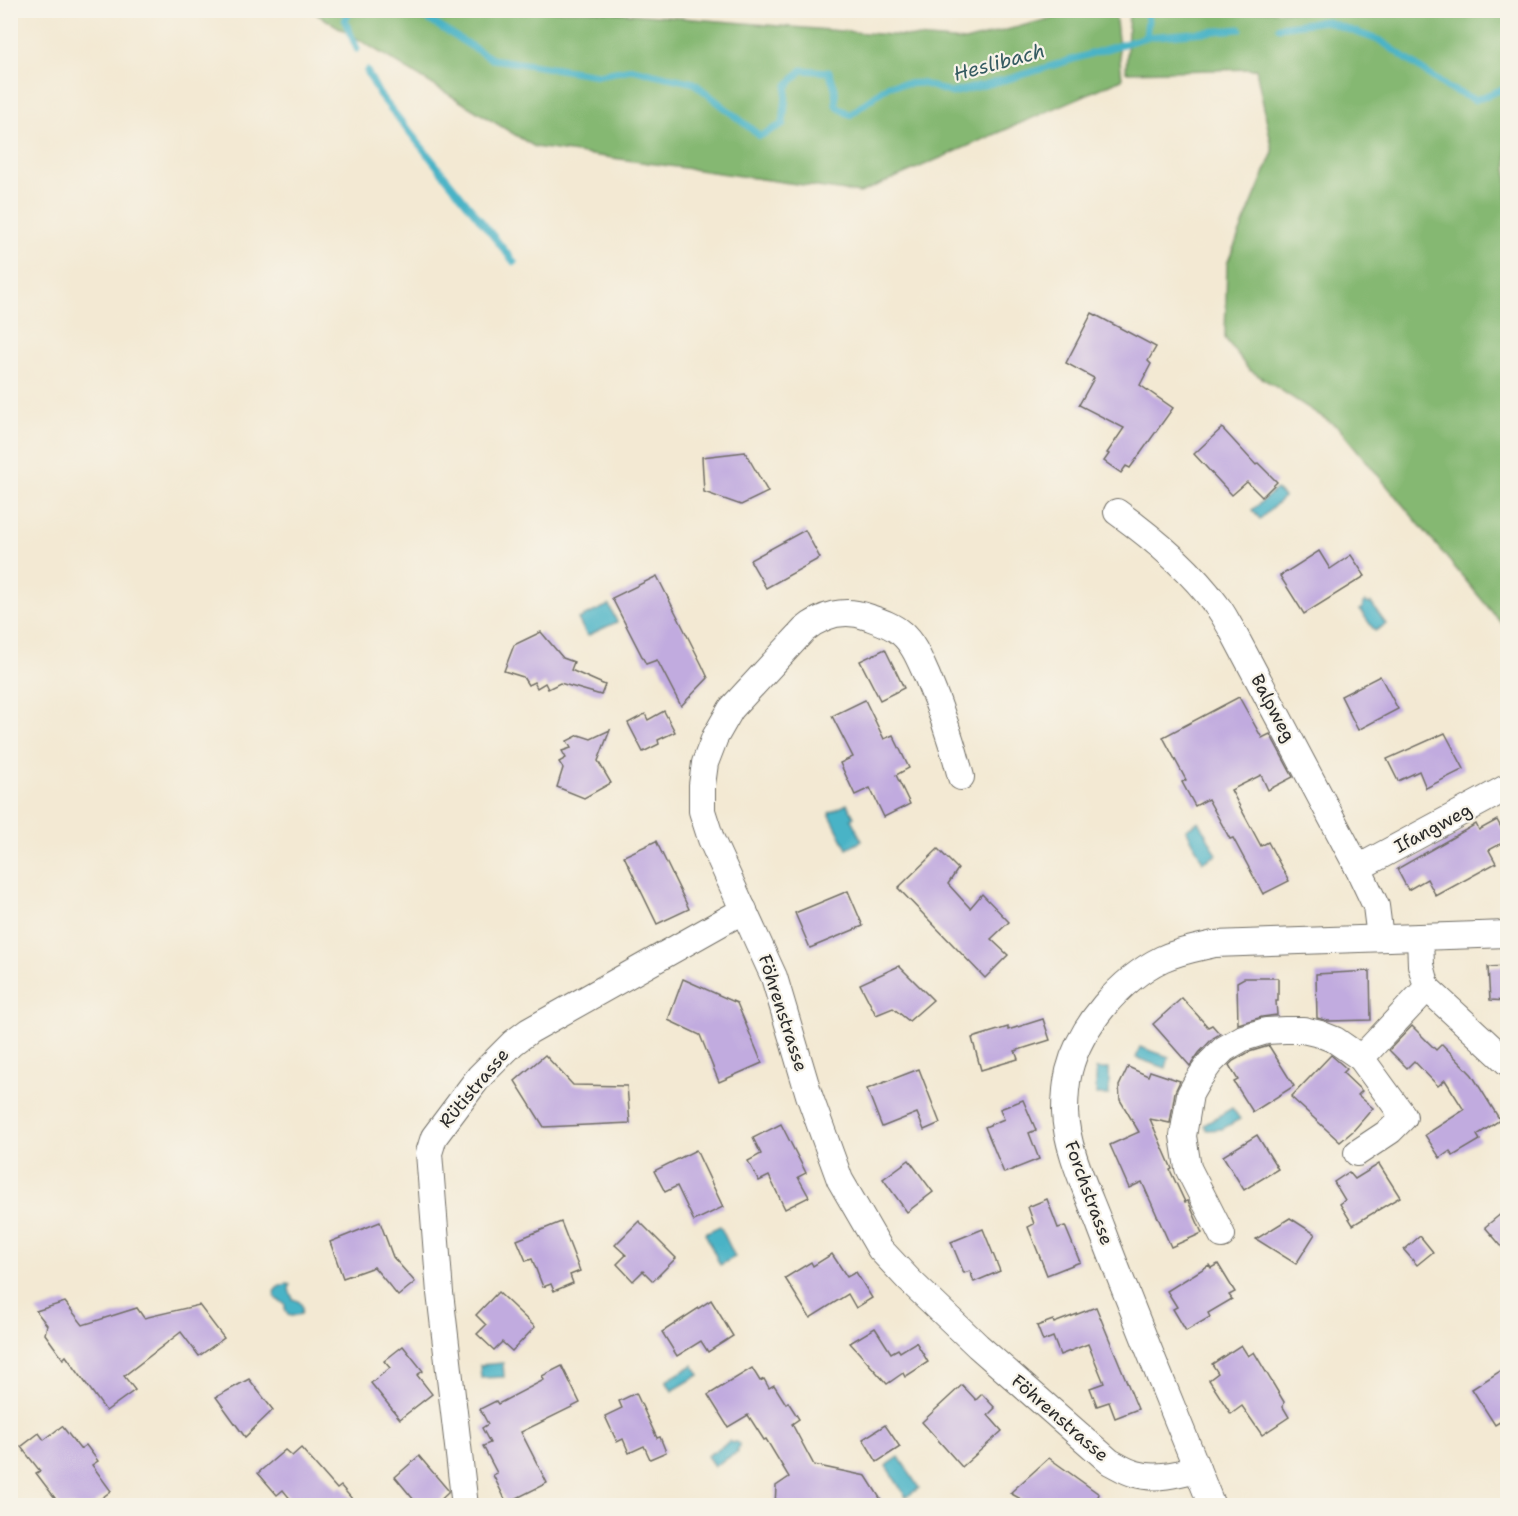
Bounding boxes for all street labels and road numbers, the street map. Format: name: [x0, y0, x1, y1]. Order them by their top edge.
street label: Balpweg: [1245, 670, 1301, 746]
street label: Ifangweg: [1390, 798, 1476, 858]
street label: Föhrenstrasse: [753, 951, 813, 1075]
street label: Rütistrasse: [434, 1043, 514, 1133]
street label: Forchstrasse: [1059, 1138, 1119, 1248]
street label: Föhrenstrasse: [1006, 1369, 1114, 1467]

